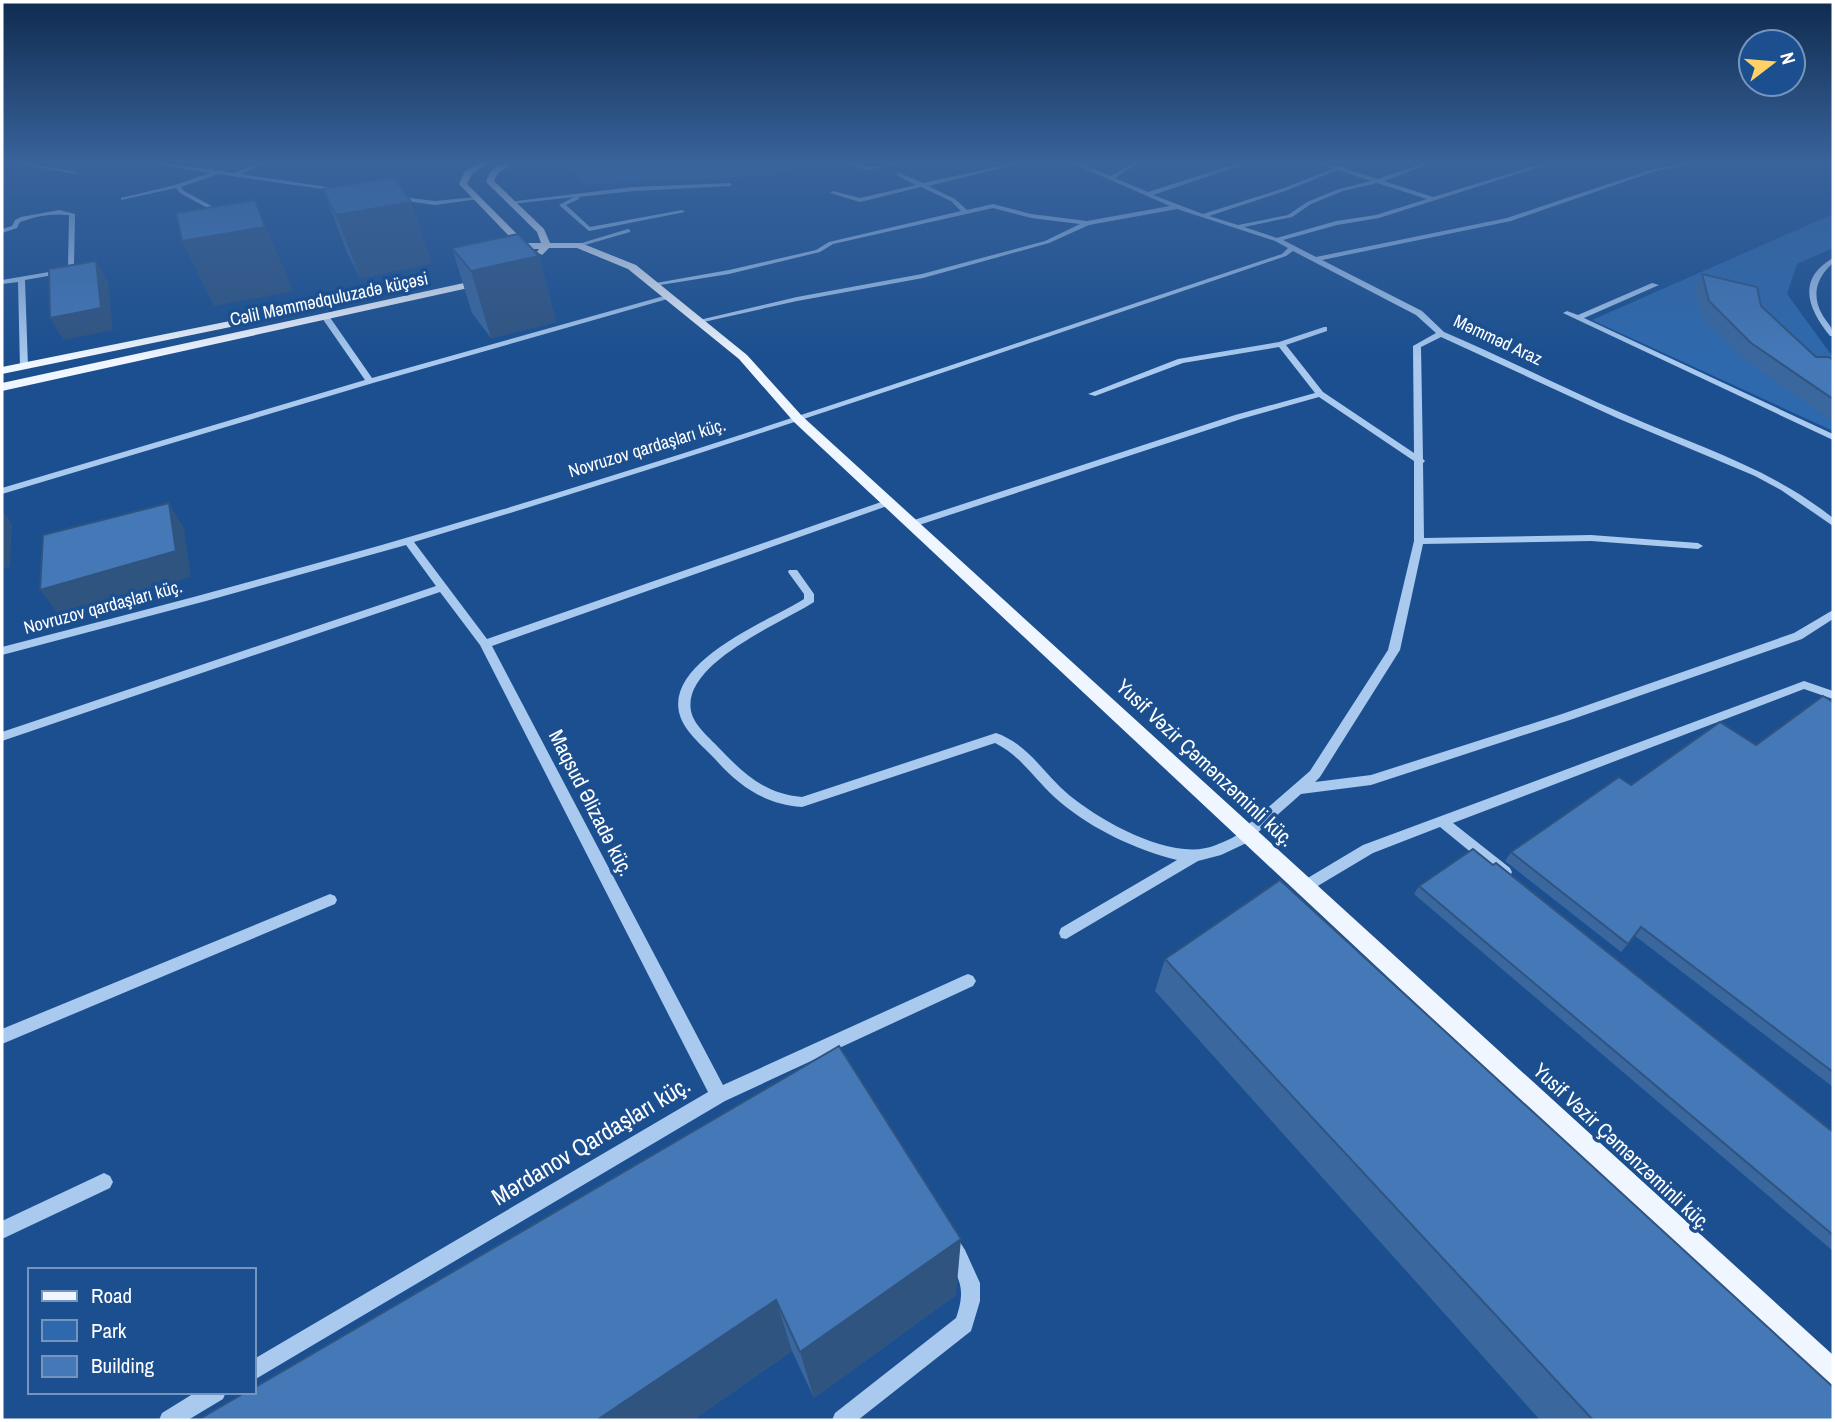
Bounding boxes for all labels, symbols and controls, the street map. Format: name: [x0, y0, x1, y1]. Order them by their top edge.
north arrow: [1737, 28, 1807, 98]
text: N: [1774, 49, 1802, 67]
street label: Cəlil Məmmədquluzadə küçəsi: [228, 265, 430, 332]
street label: Məmməd Araz: [1450, 308, 1547, 371]
street label: Novruzov qardaşları küç.: [565, 412, 729, 483]
street label: Novruzov qardaşları küç.: [21, 573, 185, 640]
street label: Yusif Vəzir Çəmənzəminli küç.: [1110, 672, 1301, 853]
street label: Maqsud Əlizadə küç.: [542, 724, 641, 881]
street label: Yusif Vəzir Çəmənzəminli küç.: [1527, 1056, 1718, 1237]
street label: Mərdanov Qardaşları küç.: [485, 1068, 696, 1212]
legend: [28, 1268, 256, 1394]
text: Road: [91, 1281, 132, 1310]
text: Park: [91, 1316, 127, 1345]
text: Building: [91, 1351, 155, 1380]

